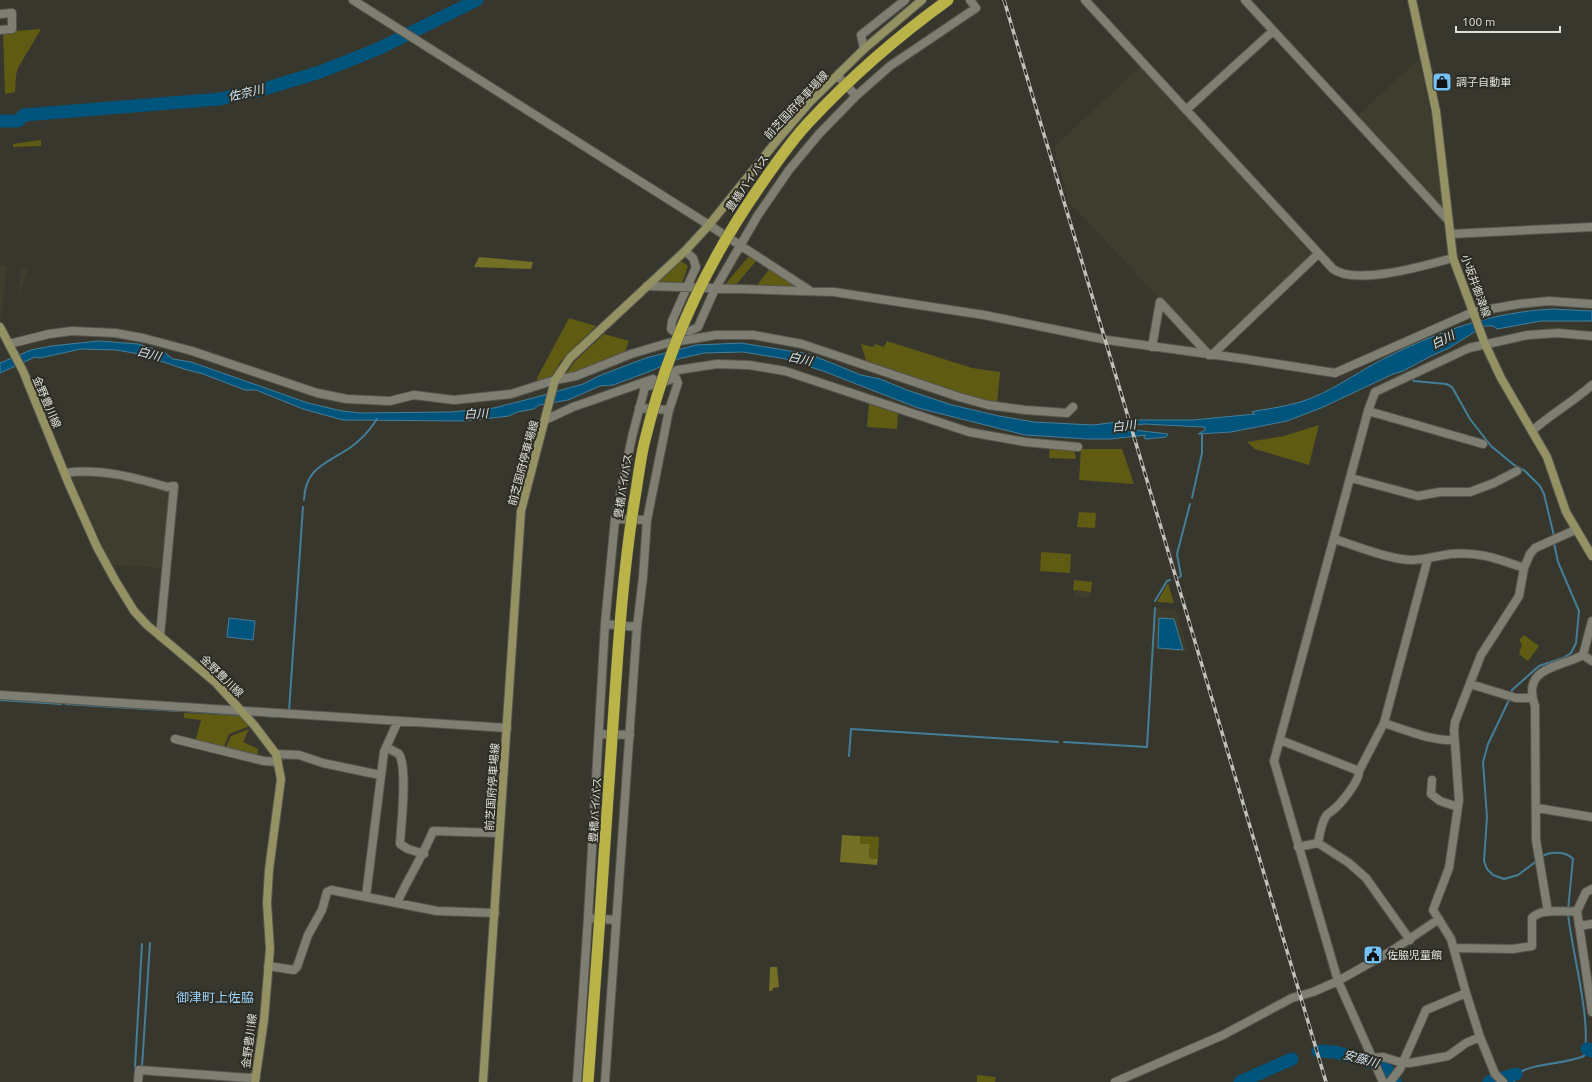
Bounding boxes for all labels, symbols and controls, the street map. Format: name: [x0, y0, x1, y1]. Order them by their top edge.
scale bar: [1456, 8, 1560, 34]
text: 100 m: [1462, 15, 1495, 28]
street label: 前芝国府停車場線: [762, 69, 830, 141]
shop icon: 調子自動車: [1431, 71, 1453, 93]
place label: 調子自動車: [1456, 76, 1511, 88]
water label: 佐奈川: [227, 82, 267, 103]
street label: 豊橋バイパス: [723, 153, 771, 213]
street label: 小坂井御津線: [1459, 253, 1493, 319]
water label: 白川: [1429, 327, 1458, 351]
water label: 白川: [136, 344, 164, 363]
water label: 白川: [787, 350, 815, 368]
street label: 金野豊川線: [31, 374, 63, 430]
water label: 白川: [464, 406, 490, 421]
water label: 白川: [1111, 417, 1139, 433]
street label: 前芝国府停車場線: [506, 419, 540, 507]
street label: 豊橋バイパス: [612, 453, 634, 519]
street label: 金野豊川線: [198, 653, 246, 699]
street label: 前芝国府停車場線: [483, 743, 501, 831]
street label: 豊橋バイパス: [587, 777, 603, 843]
public building icon: 佐脇児童館: [1362, 944, 1384, 966]
place label: 佐脇児童館: [1387, 949, 1442, 961]
district label: 御津町上佐脇: [176, 990, 254, 1004]
street label: 金野豊川線: [240, 1013, 258, 1069]
water label: 安藤川: [1342, 1047, 1382, 1070]

